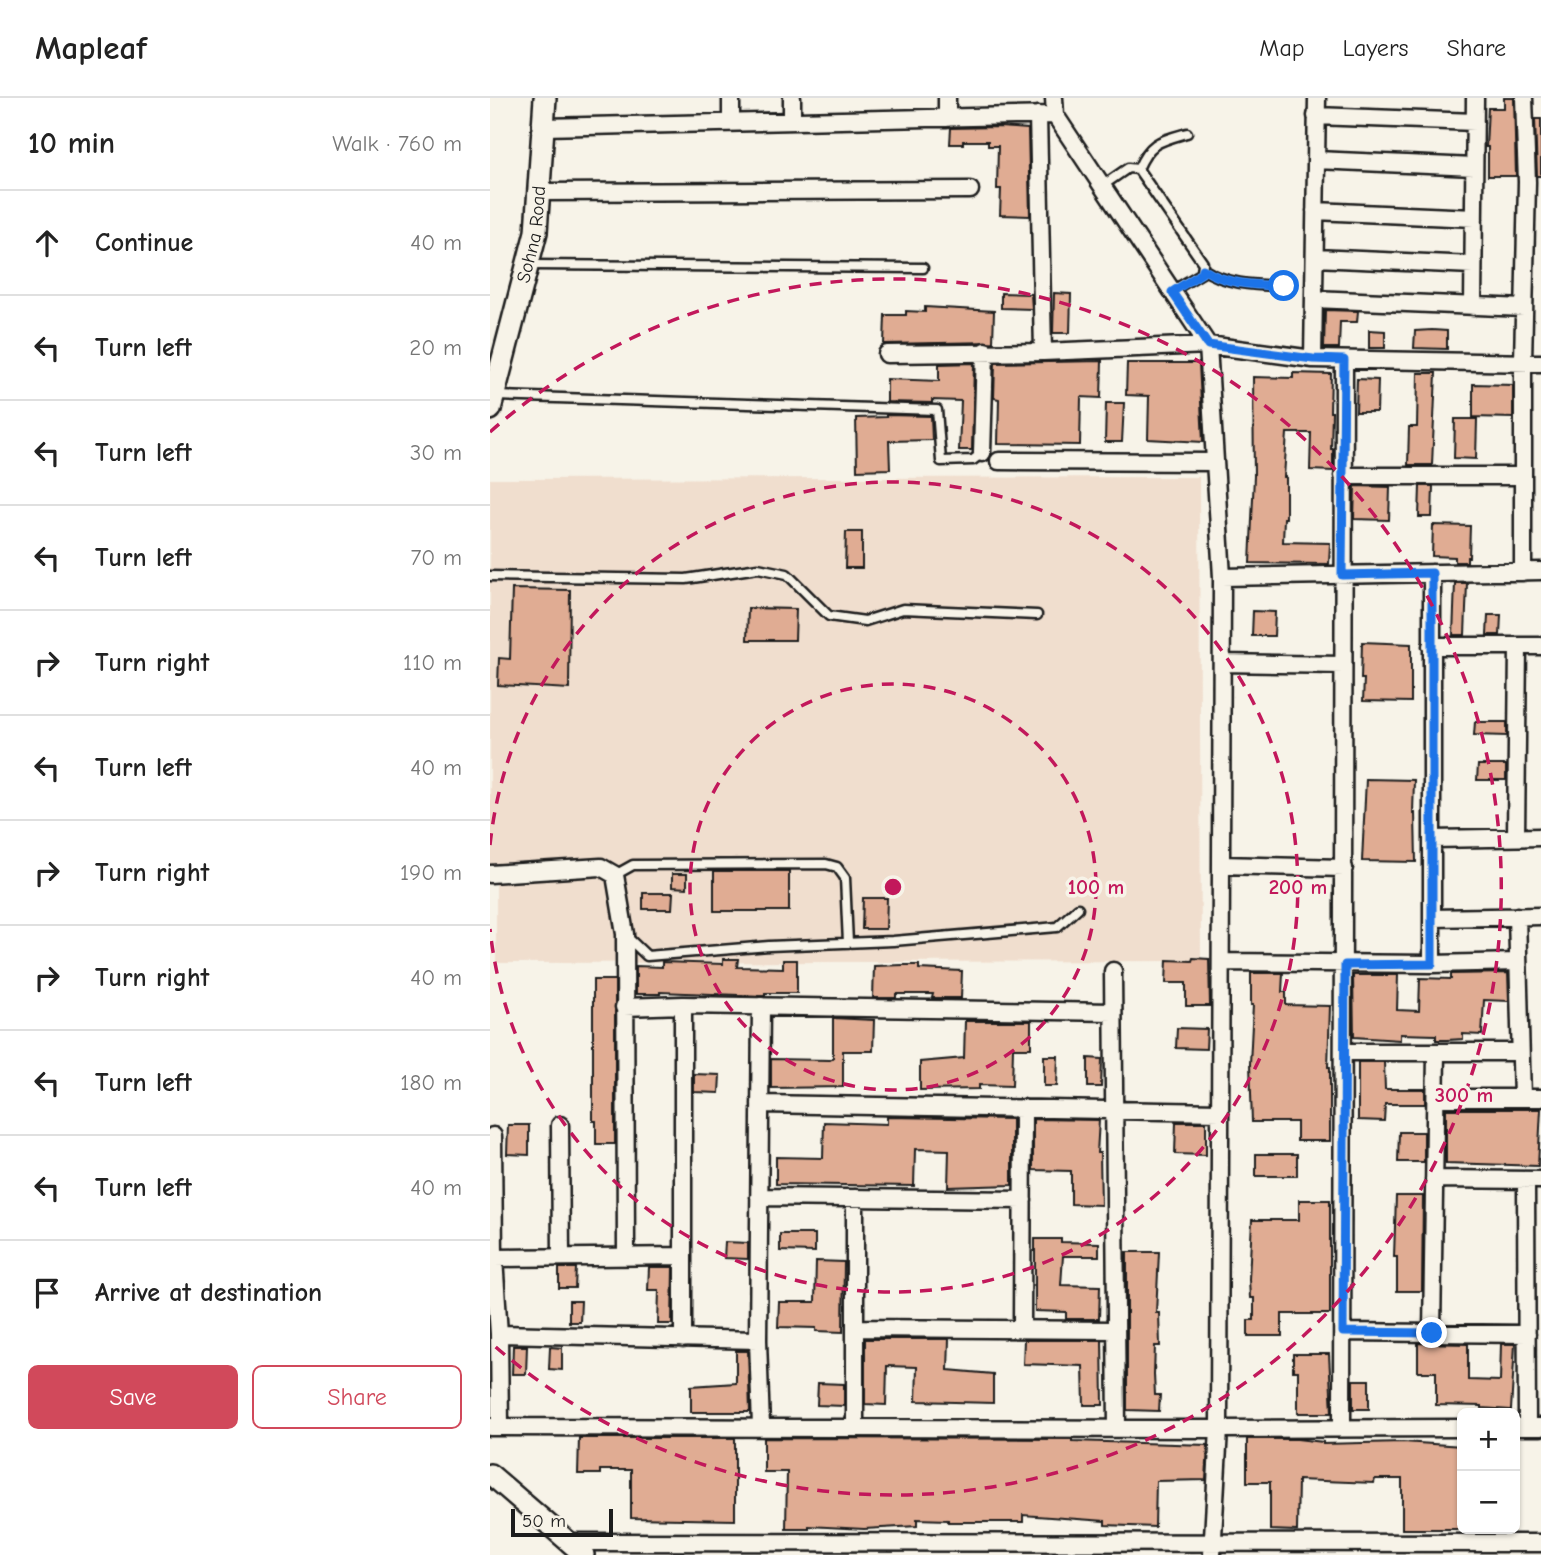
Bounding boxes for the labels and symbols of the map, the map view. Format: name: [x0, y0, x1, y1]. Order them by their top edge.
street label: Sohna Road: [512, 185, 550, 285]
route start: [1268, 270, 1299, 301]
centre of rings: [881, 875, 905, 899]
text: 100 m: [1068, 875, 1124, 899]
text: 200 m: [1269, 875, 1327, 899]
text: 300 m: [1435, 1083, 1493, 1107]
route end: [1416, 1317, 1447, 1348]
scale bar: [511, 1506, 612, 1538]

